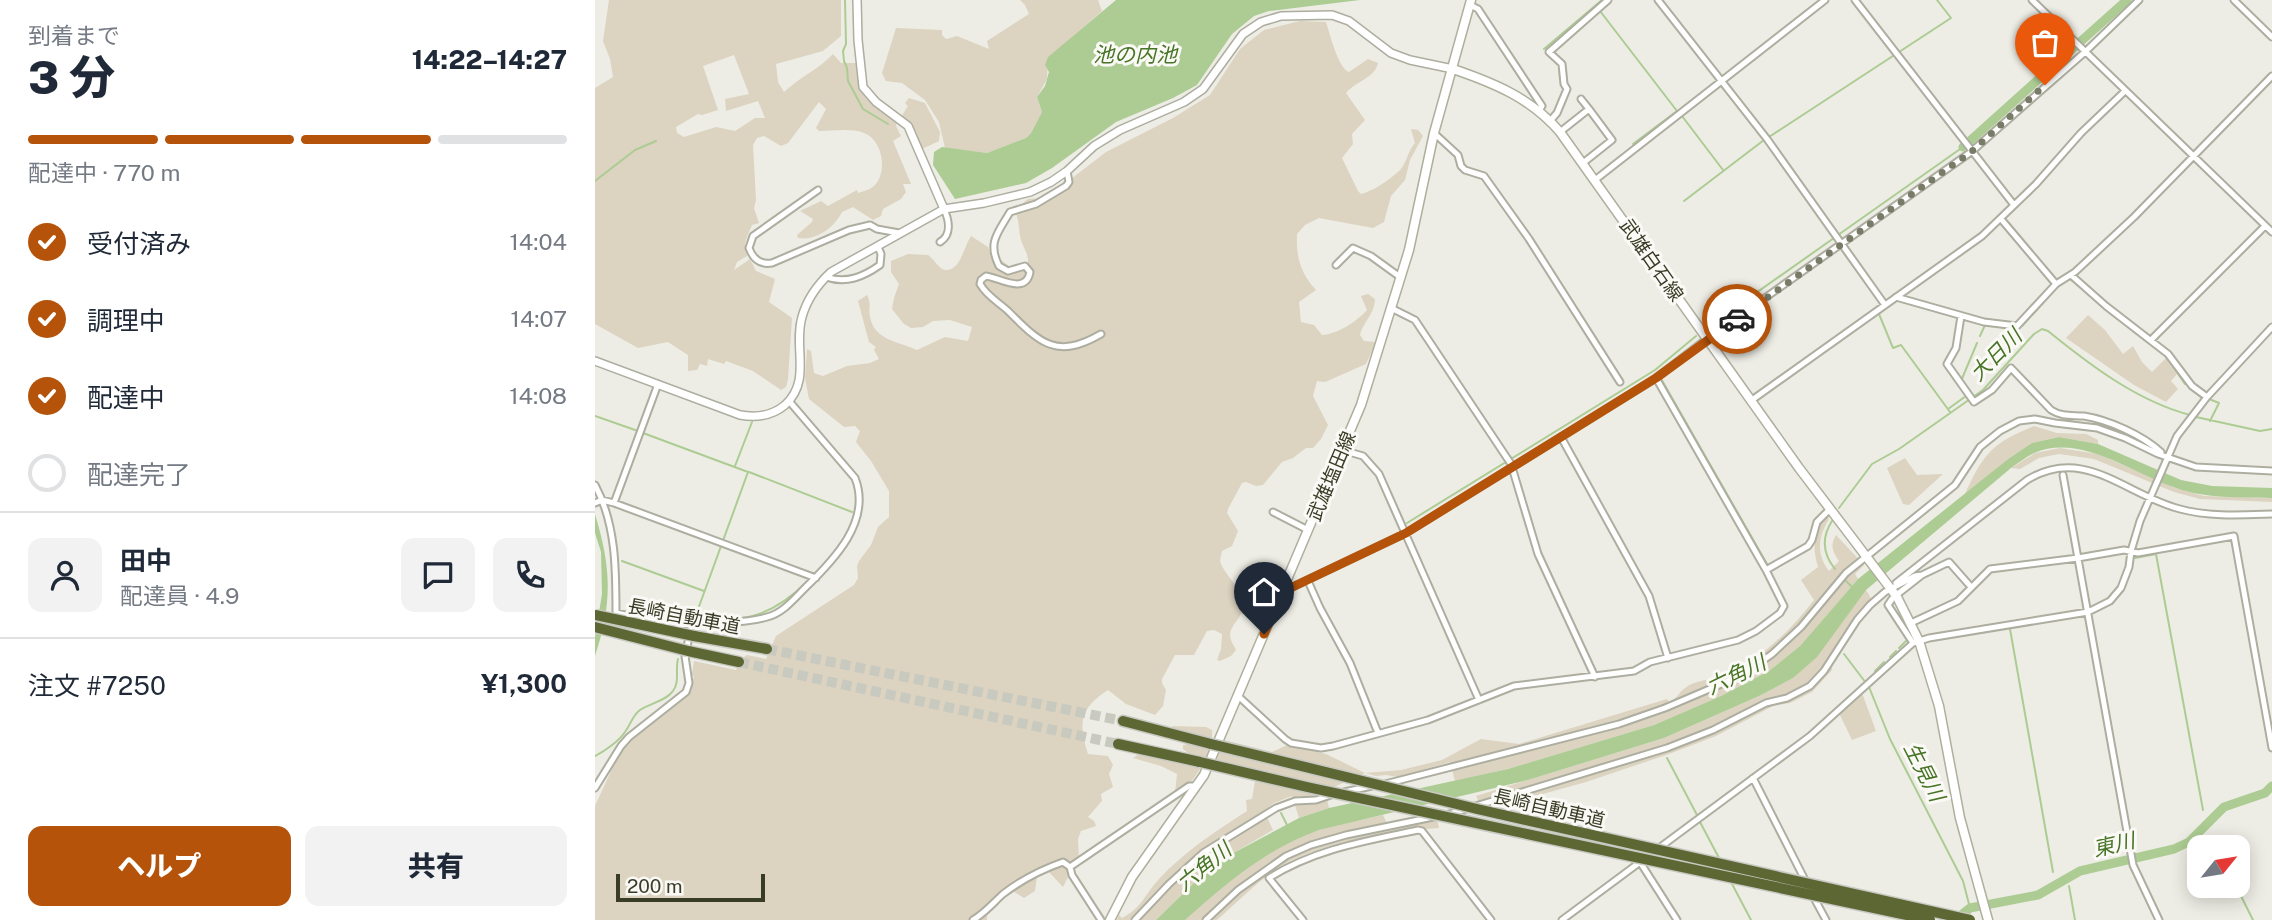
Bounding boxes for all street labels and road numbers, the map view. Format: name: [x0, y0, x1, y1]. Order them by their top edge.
street label: 武雄白石線: [1616, 215, 1688, 305]
street label: 武雄塩田線: [1302, 428, 1360, 524]
street label: 長崎自動車道: [626, 594, 742, 638]
street label: 長崎自動車道: [1491, 784, 1607, 832]

